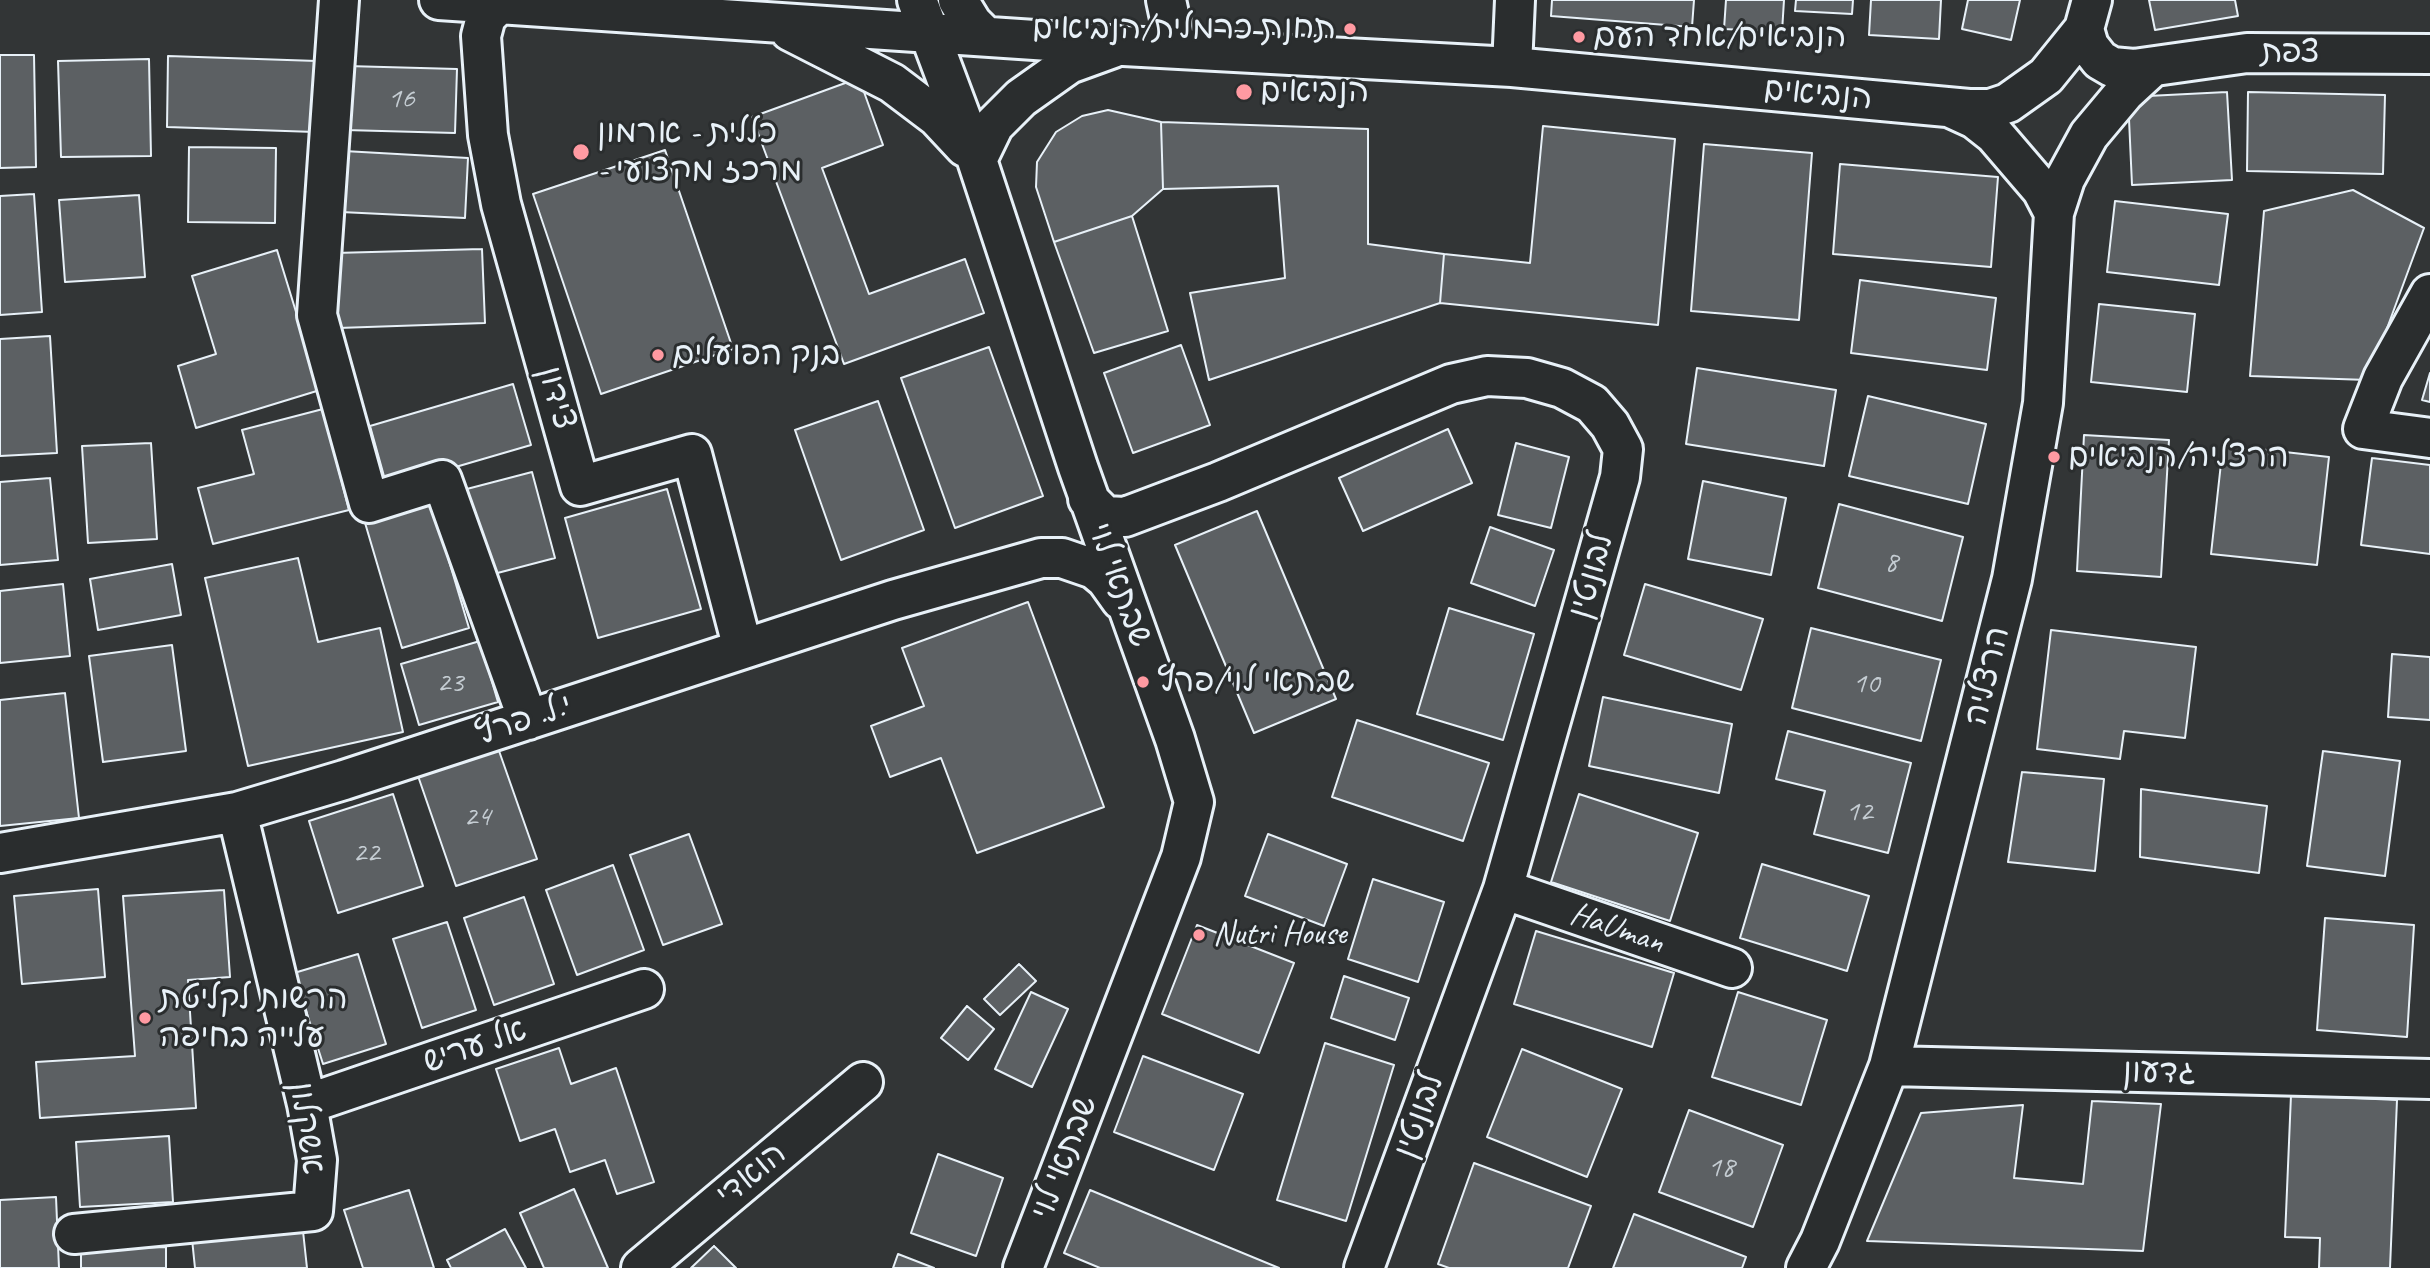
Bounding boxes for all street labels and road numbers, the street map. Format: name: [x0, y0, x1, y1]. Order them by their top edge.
street label: צפת: [2260, 33, 2320, 73]
street label: הנביאים: [1762, 71, 1874, 119]
street label: צידון: [528, 362, 584, 434]
street label: שבתאי לוי: [1078, 517, 1160, 653]
street label: לבונטין: [1561, 529, 1623, 623]
street label: הרצליה: [1957, 622, 2019, 730]
street label: י.ל. פרץ: [471, 687, 577, 755]
street label: HaUman: [1565, 895, 1669, 963]
street label: אל עריש: [418, 1011, 532, 1083]
street label: גדעון: [2122, 1053, 2196, 1093]
street label: לבונטין: [1386, 1068, 1454, 1164]
street label: אשקלון: [280, 1079, 332, 1177]
street label: שבתאי לוי: [1023, 1091, 1107, 1225]
street label: הואדי: [709, 1134, 795, 1216]

